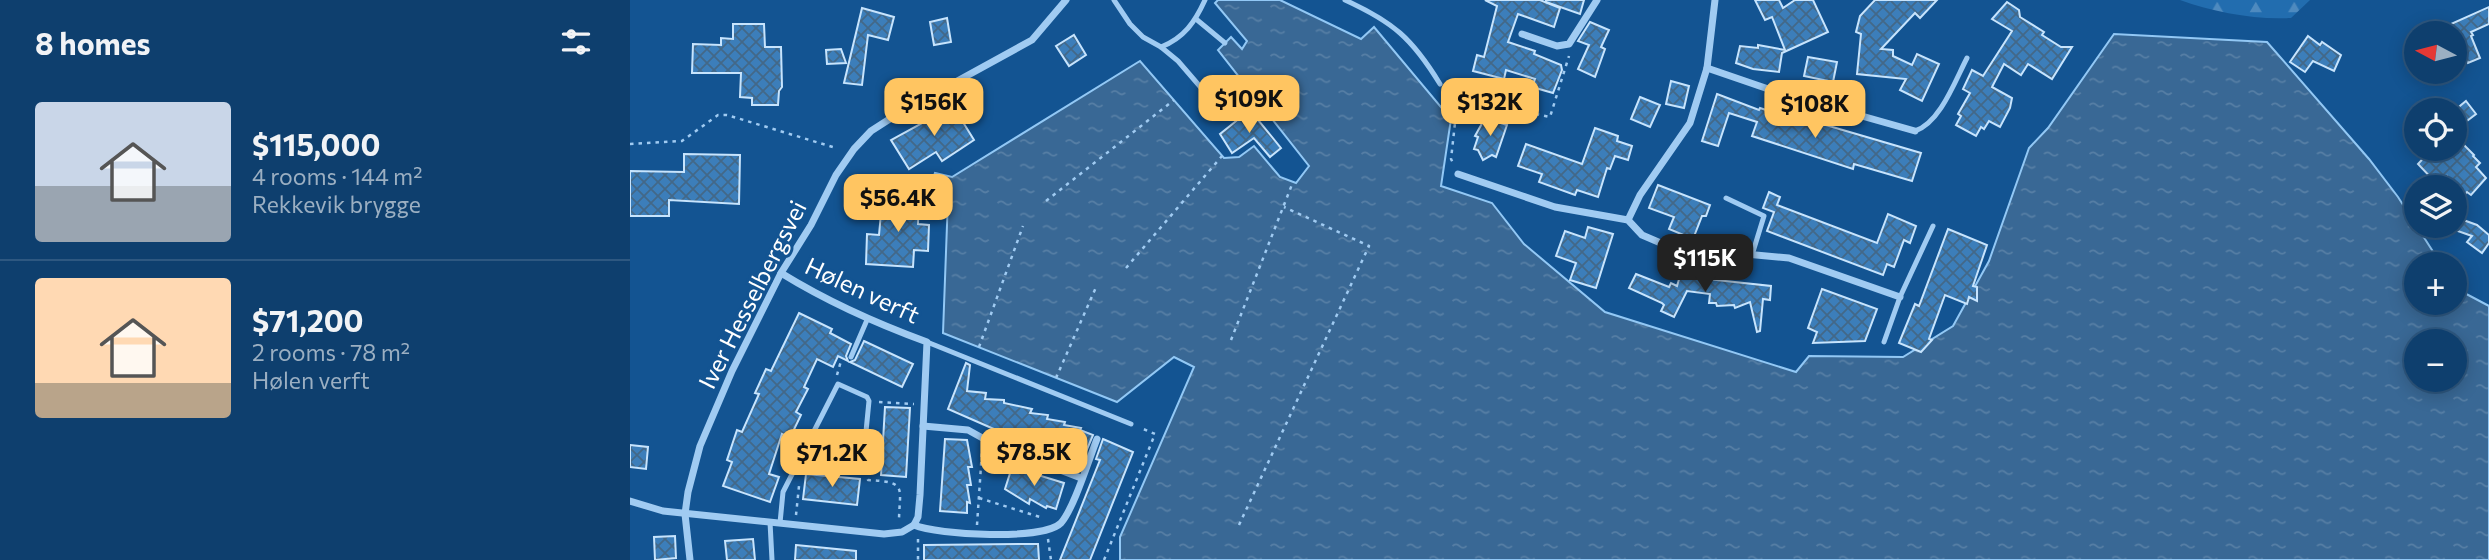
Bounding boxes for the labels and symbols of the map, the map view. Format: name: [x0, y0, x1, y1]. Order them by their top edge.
north arrow: [2404, 21, 2468, 84]
pin: $109K: [1200, 76, 1298, 135]
pin: $156K: [885, 78, 983, 138]
pin: $132K: [1441, 78, 1539, 138]
pin: $108K: [1766, 80, 1864, 140]
pin: $56.4K: [841, 174, 955, 234]
street label: Iver Hesselbergsvei: [692, 195, 812, 393]
pin: $115K: [1656, 234, 1754, 294]
street label: Hølen verft: [801, 251, 925, 329]
pin: $78.5K: [977, 428, 1091, 488]
pin: $71.2K: [775, 430, 889, 489]

